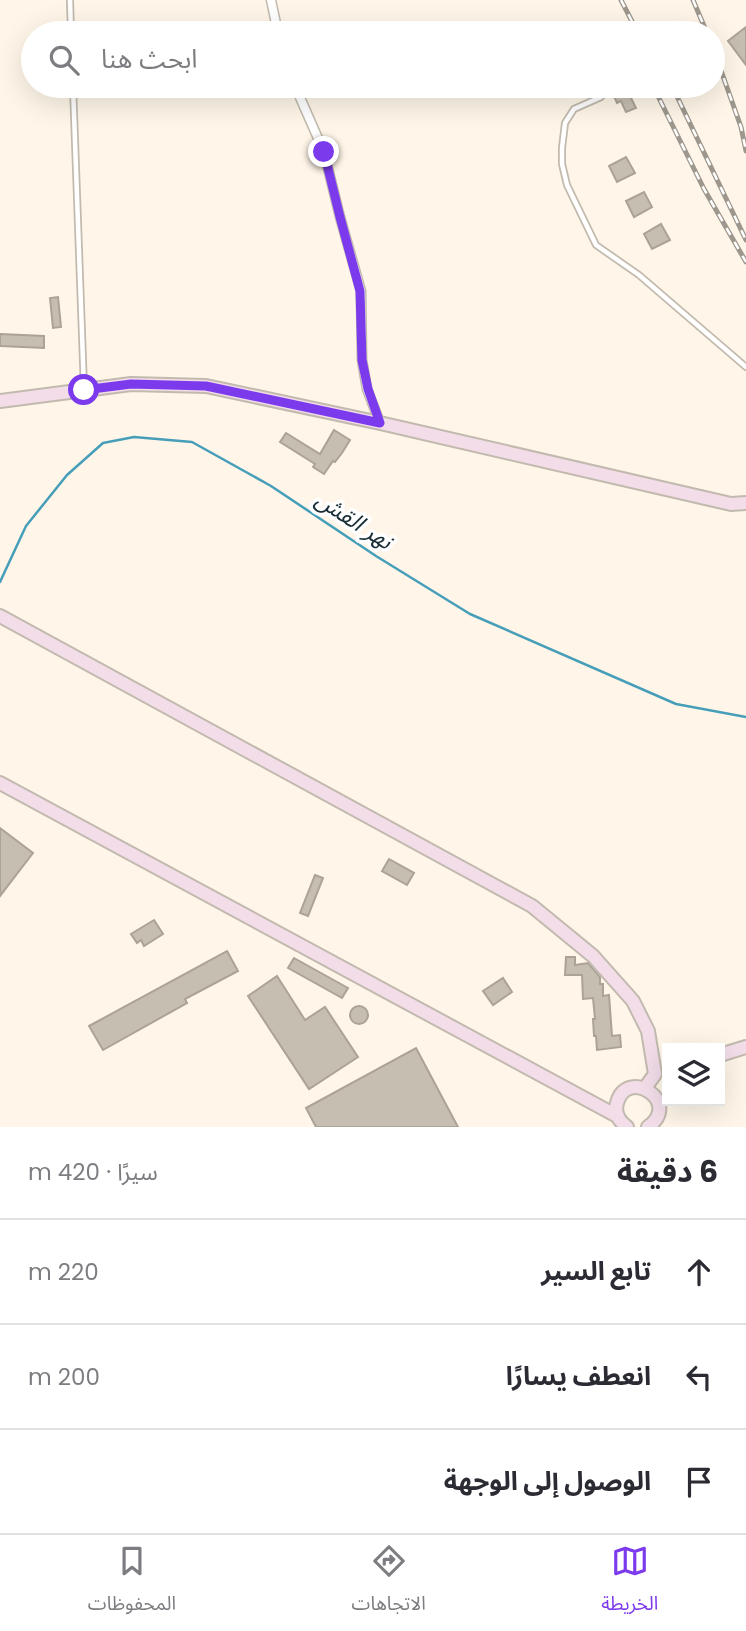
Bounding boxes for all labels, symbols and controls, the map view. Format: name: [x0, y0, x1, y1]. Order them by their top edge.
search box: [21, 21, 725, 98]
icon: search: [45, 41, 83, 79]
text: ابحث هنا: [101, 41, 198, 77]
route end: [308, 136, 339, 167]
route start: [68, 374, 99, 405]
water label: نهر القش: [309, 483, 400, 558]
map controls: [662, 1043, 725, 1106]
button: layers: [662, 1043, 725, 1106]
text: 6 دقيقة: [617, 1150, 718, 1193]
text: سيرًا · 420 m: [28, 1156, 158, 1188]
text: تابع السير: [541, 1253, 651, 1289]
icon: ahead: [680, 1253, 718, 1291]
text: 220 m: [28, 1256, 99, 1288]
text: انعطف يسارًا: [506, 1358, 651, 1394]
icon: left: [680, 1358, 718, 1396]
text: 200 m: [28, 1361, 100, 1393]
text: الوصول إلى الوجهة: [444, 1463, 651, 1499]
icon: arrive: [680, 1463, 718, 1501]
tab: المحفوظات: [88, 1542, 176, 1624]
tab: الاتجاهات: [352, 1542, 426, 1624]
tab: الخريطة: [601, 1542, 658, 1624]

